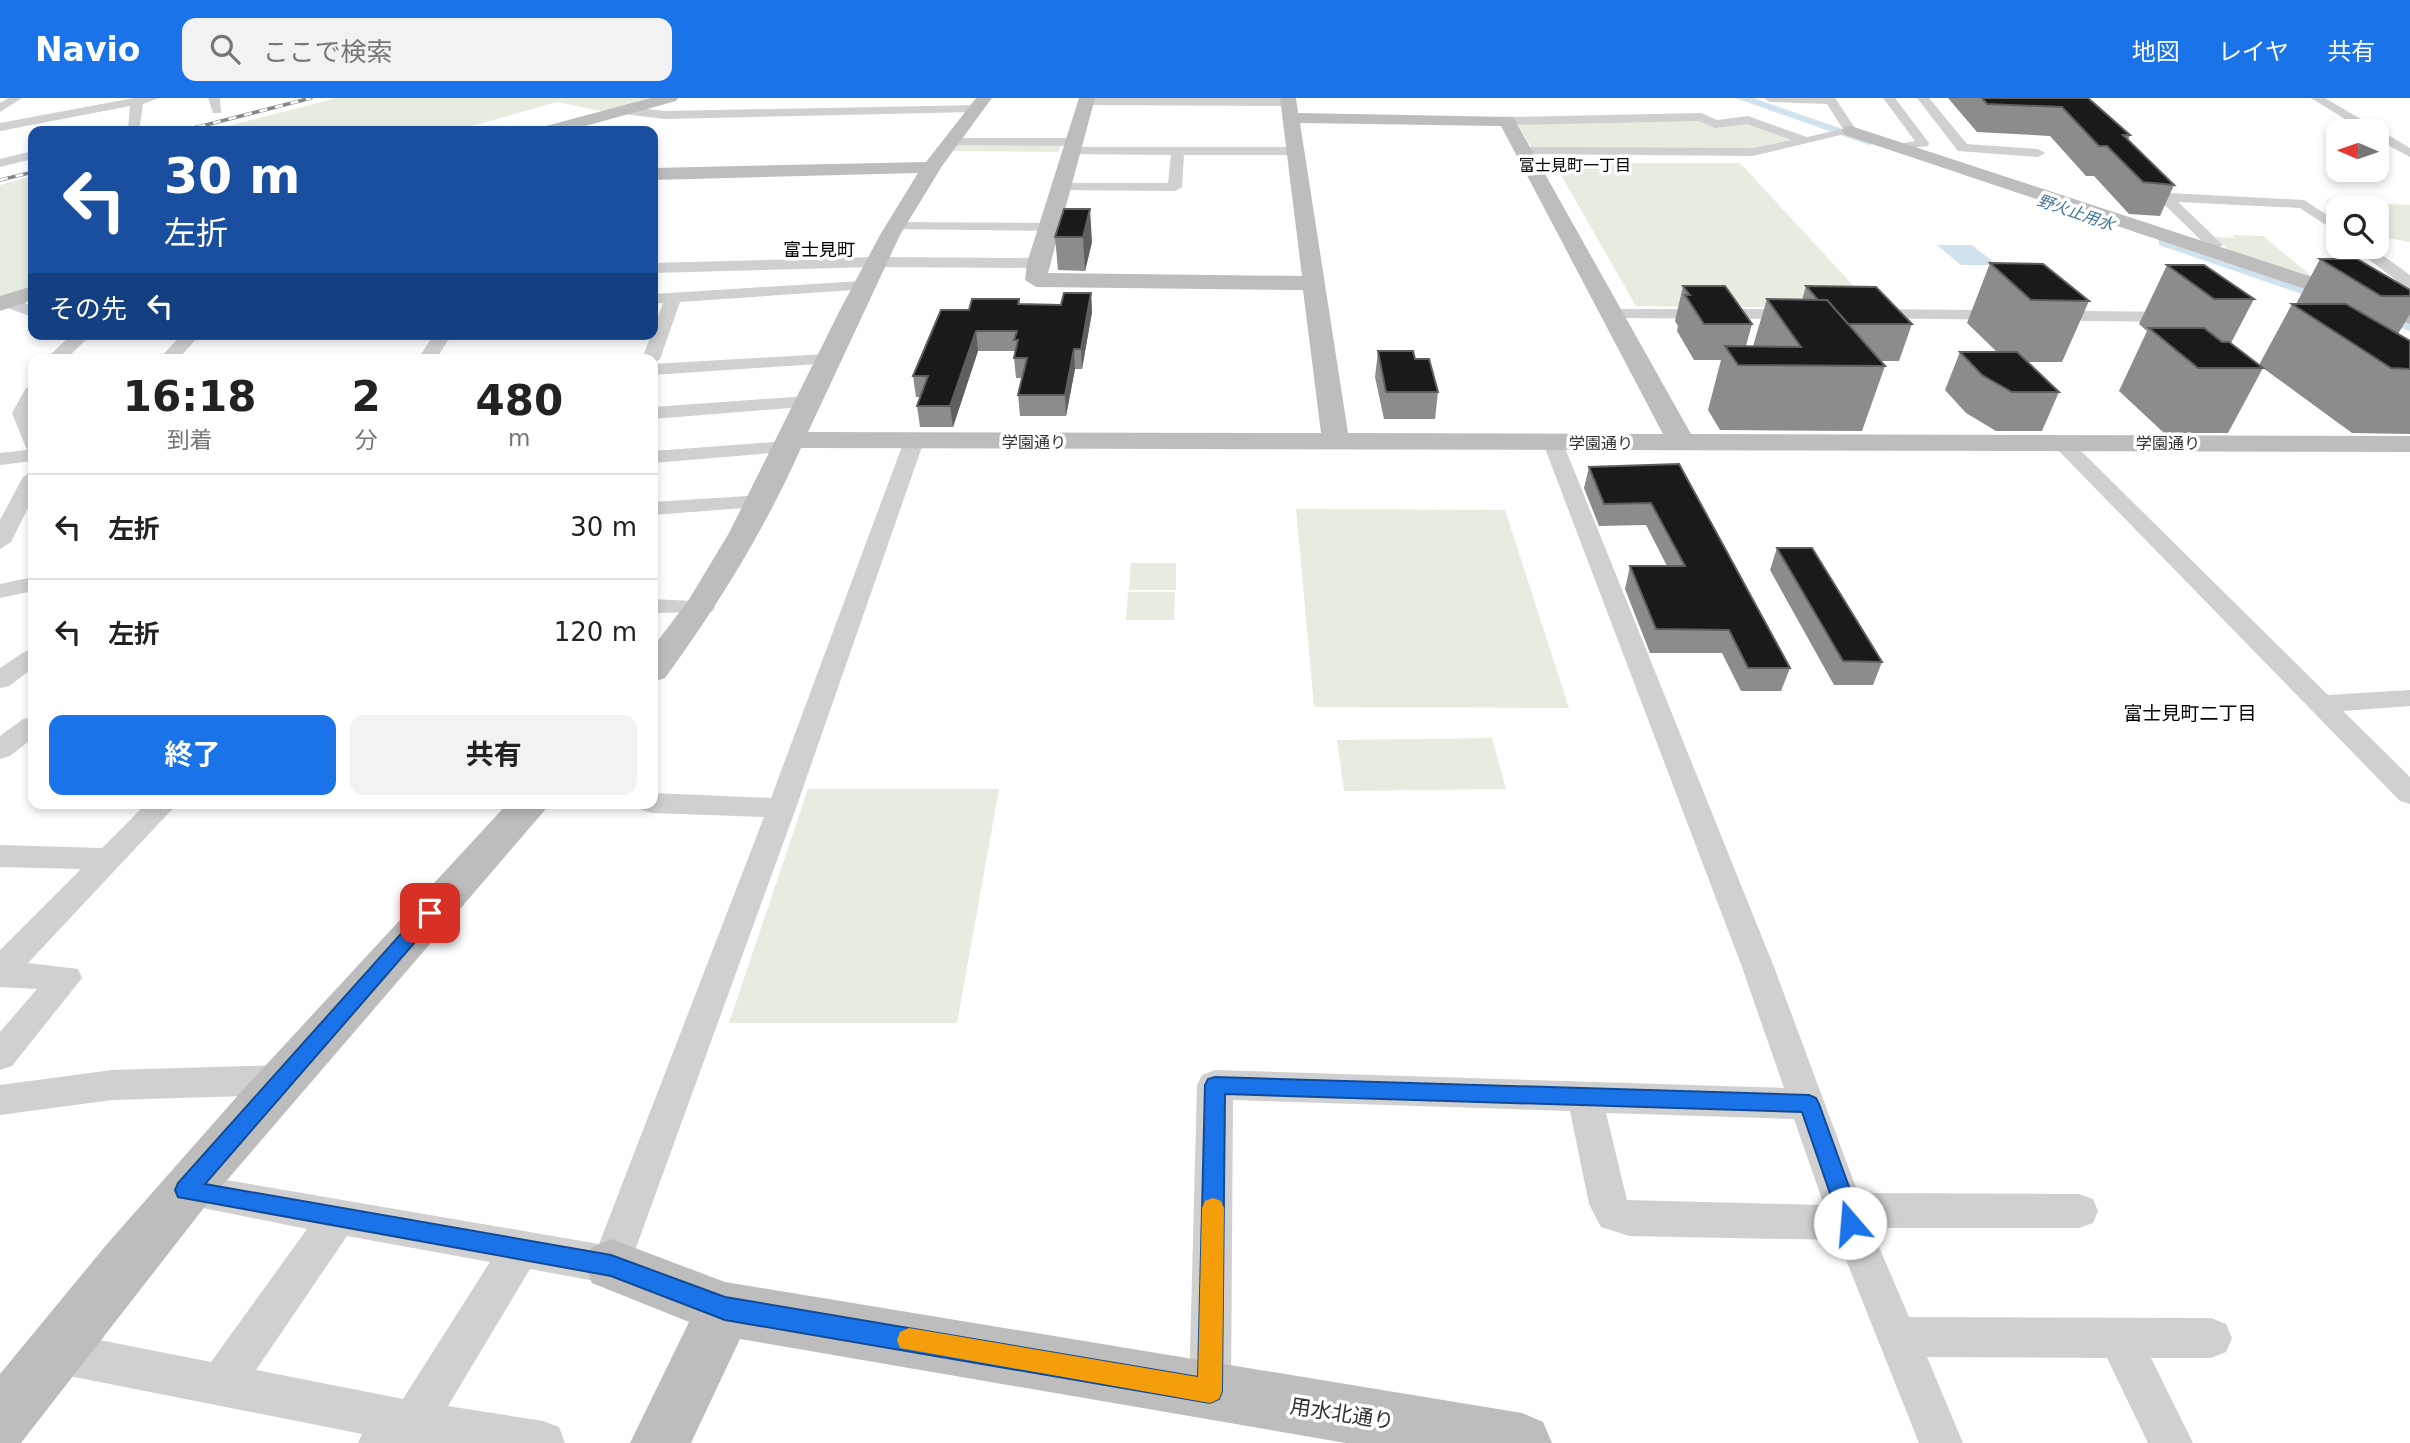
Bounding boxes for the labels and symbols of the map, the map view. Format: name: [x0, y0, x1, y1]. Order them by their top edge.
north arrow: [2326, 119, 2389, 182]
district label: 富士見町一丁目: [1519, 156, 1631, 175]
water label: 野火止用水: [2035, 190, 2119, 235]
district label: 富士見町: [783, 239, 855, 260]
street label: 学園通り: [1002, 433, 1066, 452]
street label: 学園通り: [1569, 434, 1633, 453]
street label: 学園通り: [2136, 434, 2200, 453]
district label: 富士見町二丁目: [2123, 702, 2257, 724]
pin: [400, 883, 460, 943]
position arrow: [1813, 1186, 1887, 1260]
street label: 用水北通り: [1288, 1394, 1396, 1434]

